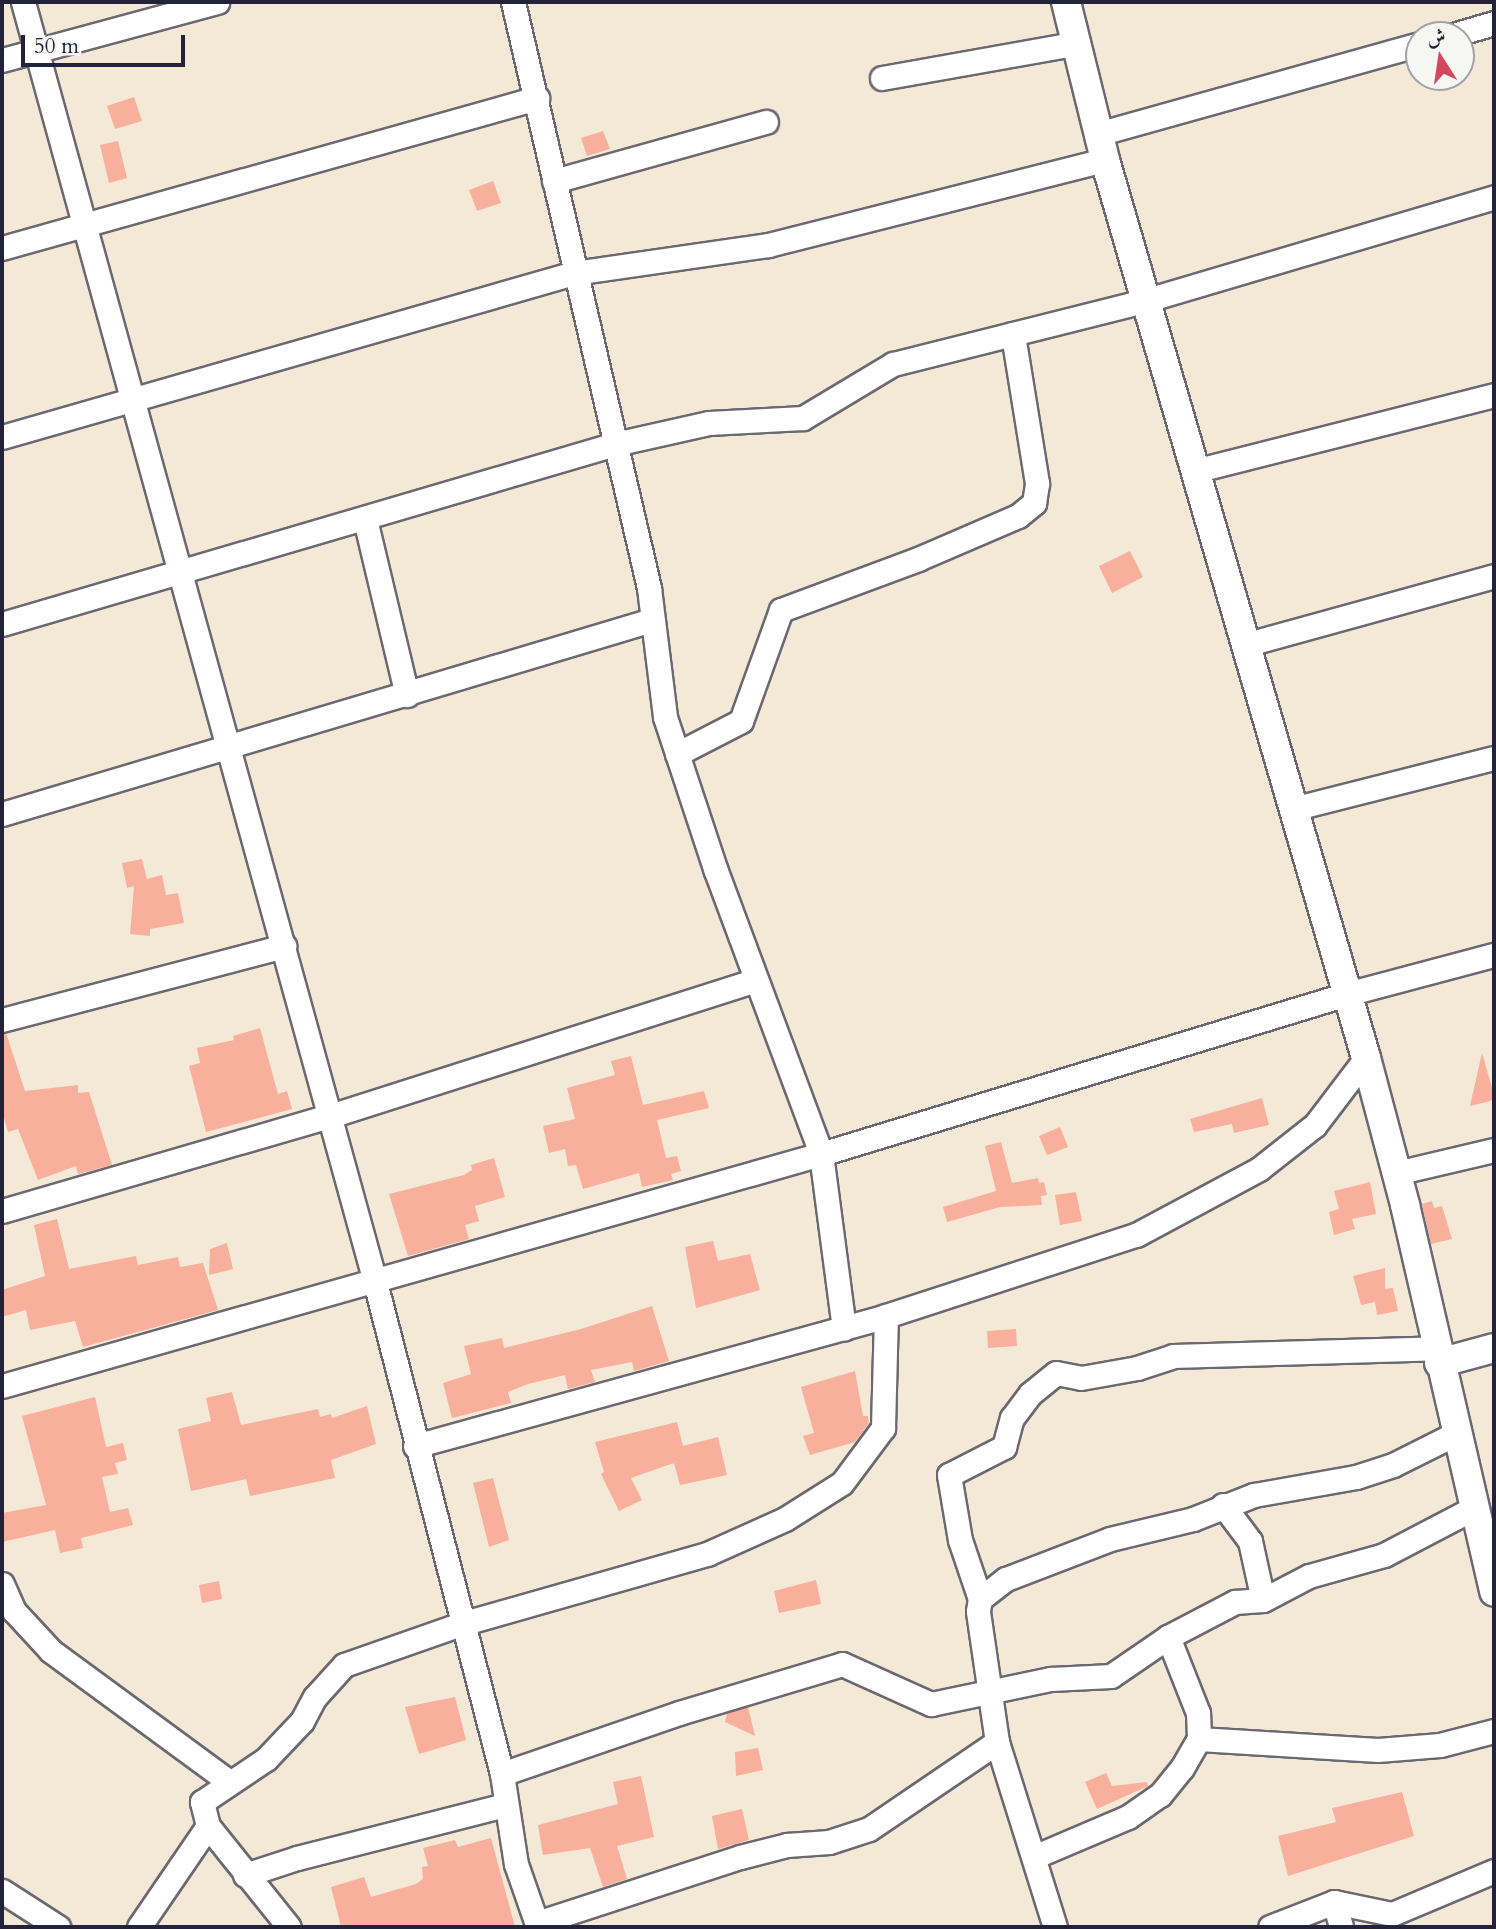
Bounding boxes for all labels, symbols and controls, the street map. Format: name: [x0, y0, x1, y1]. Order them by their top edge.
scale bar: [24, 21, 189, 65]
north arrow: [1405, 21, 1475, 91]
text: ش: [1424, 23, 1448, 52]
text: 50 m: [34, 32, 79, 61]

